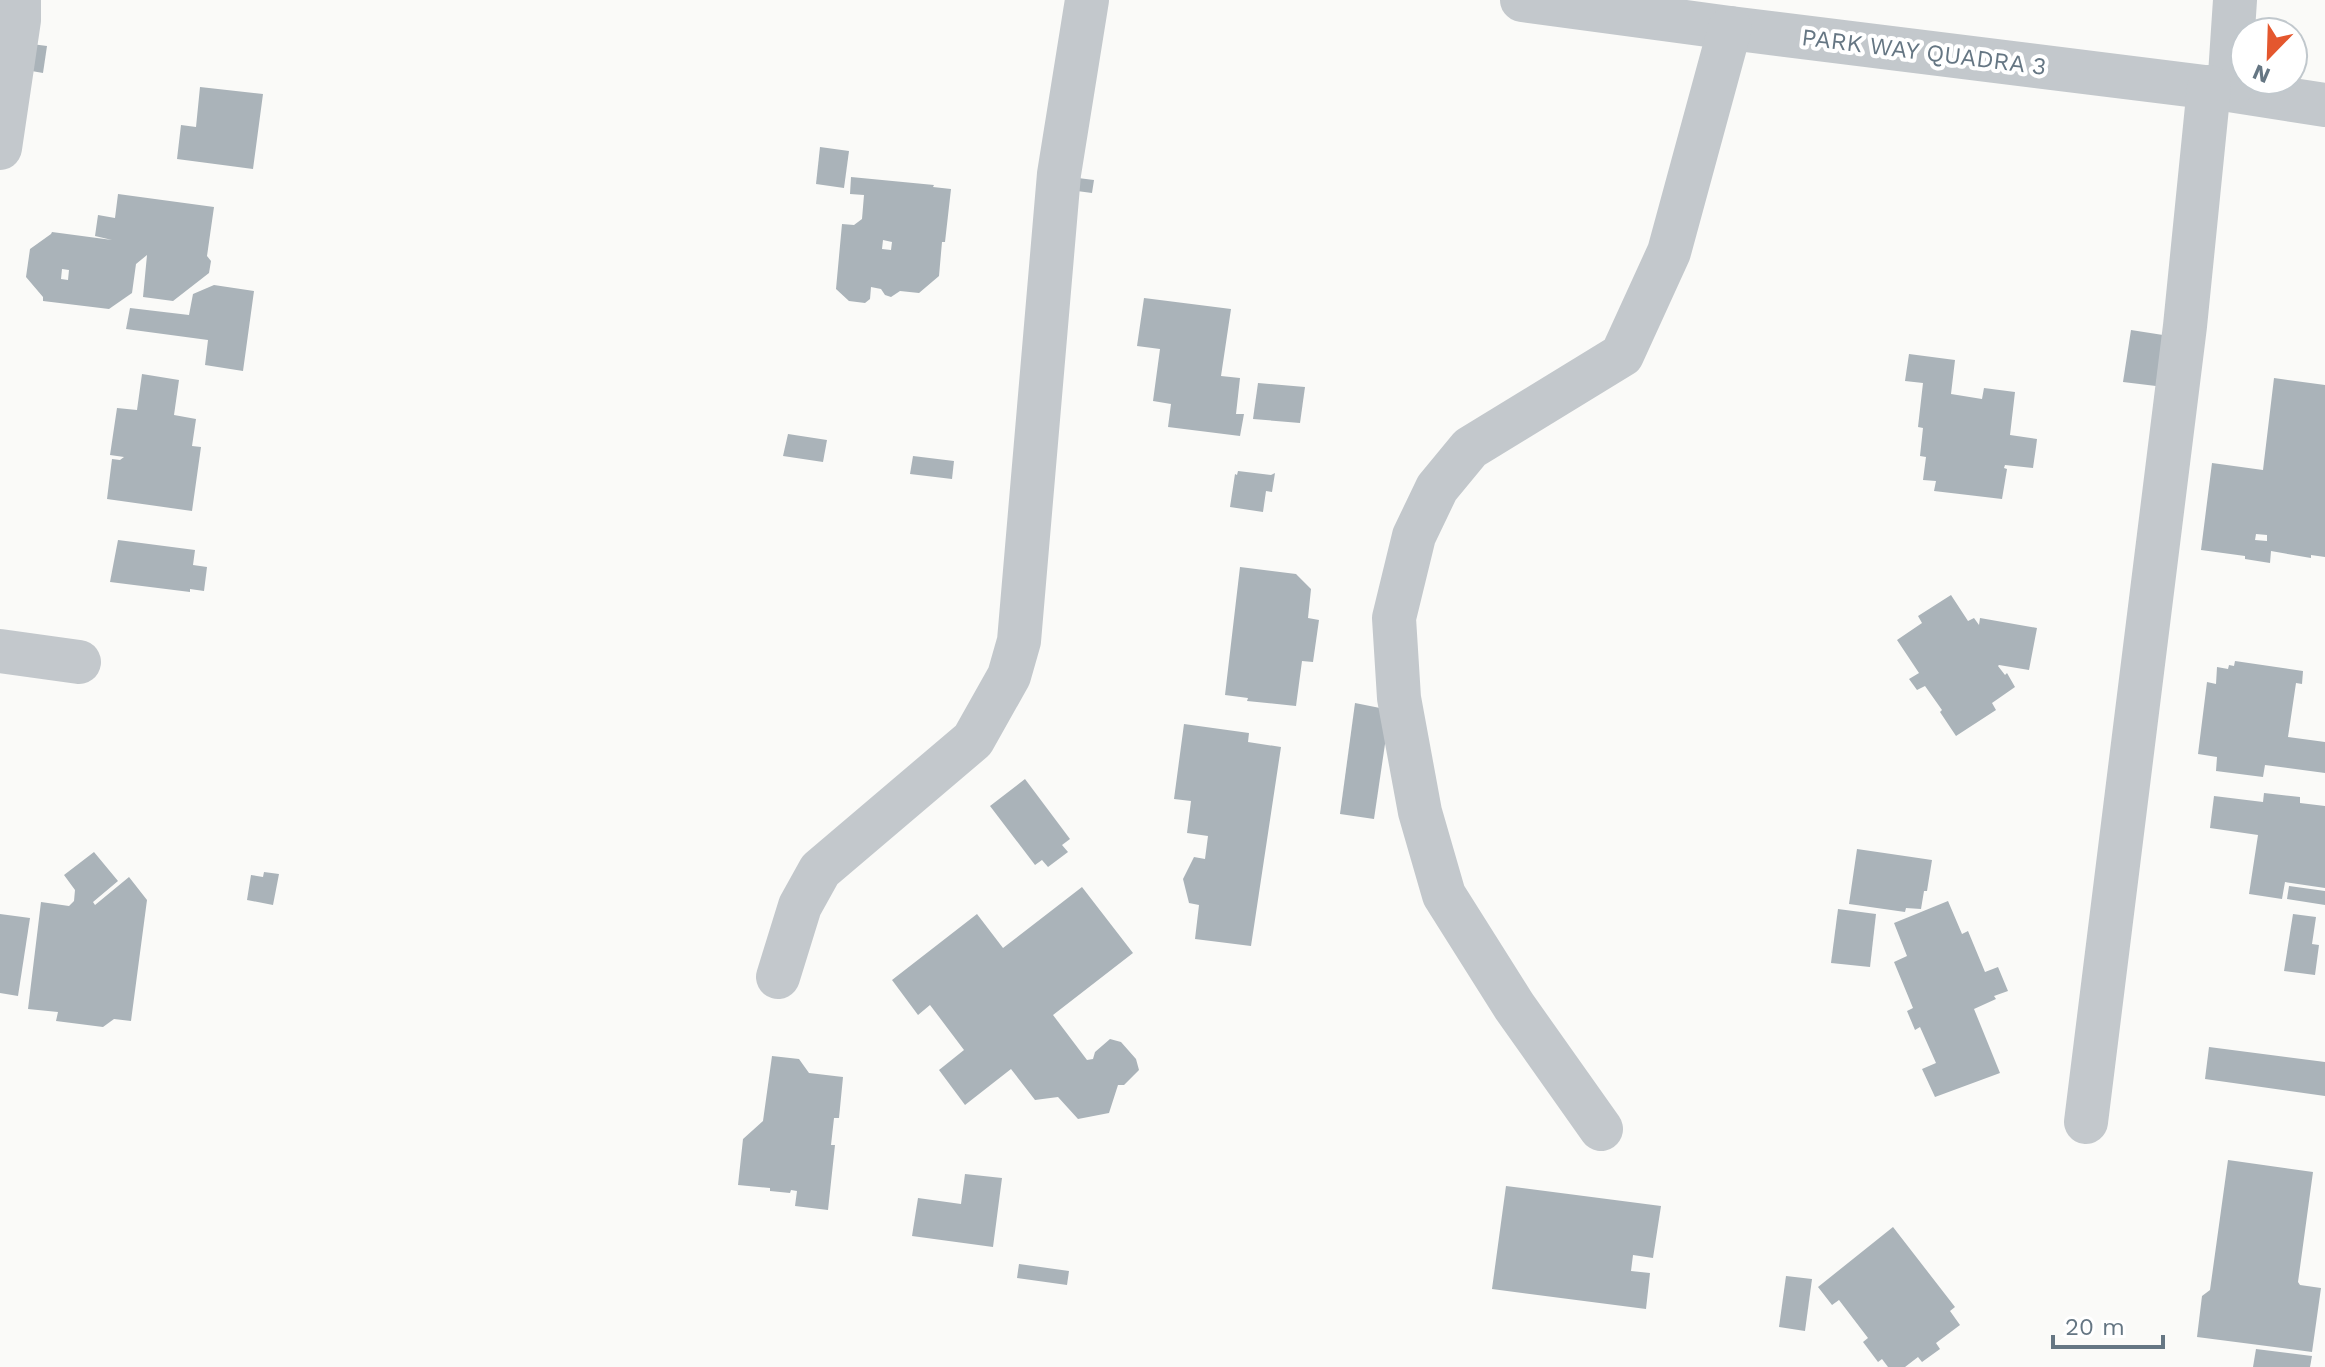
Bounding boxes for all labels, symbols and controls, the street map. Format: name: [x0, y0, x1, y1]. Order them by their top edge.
north arrow: [2229, 16, 2309, 96]
street label: PARK WAY QUADRA 3: [1800, 23, 2048, 81]
text: N: [2249, 59, 2274, 89]
scale bar: [2053, 1299, 2163, 1349]
text: 20 m: [2065, 1313, 2125, 1341]

